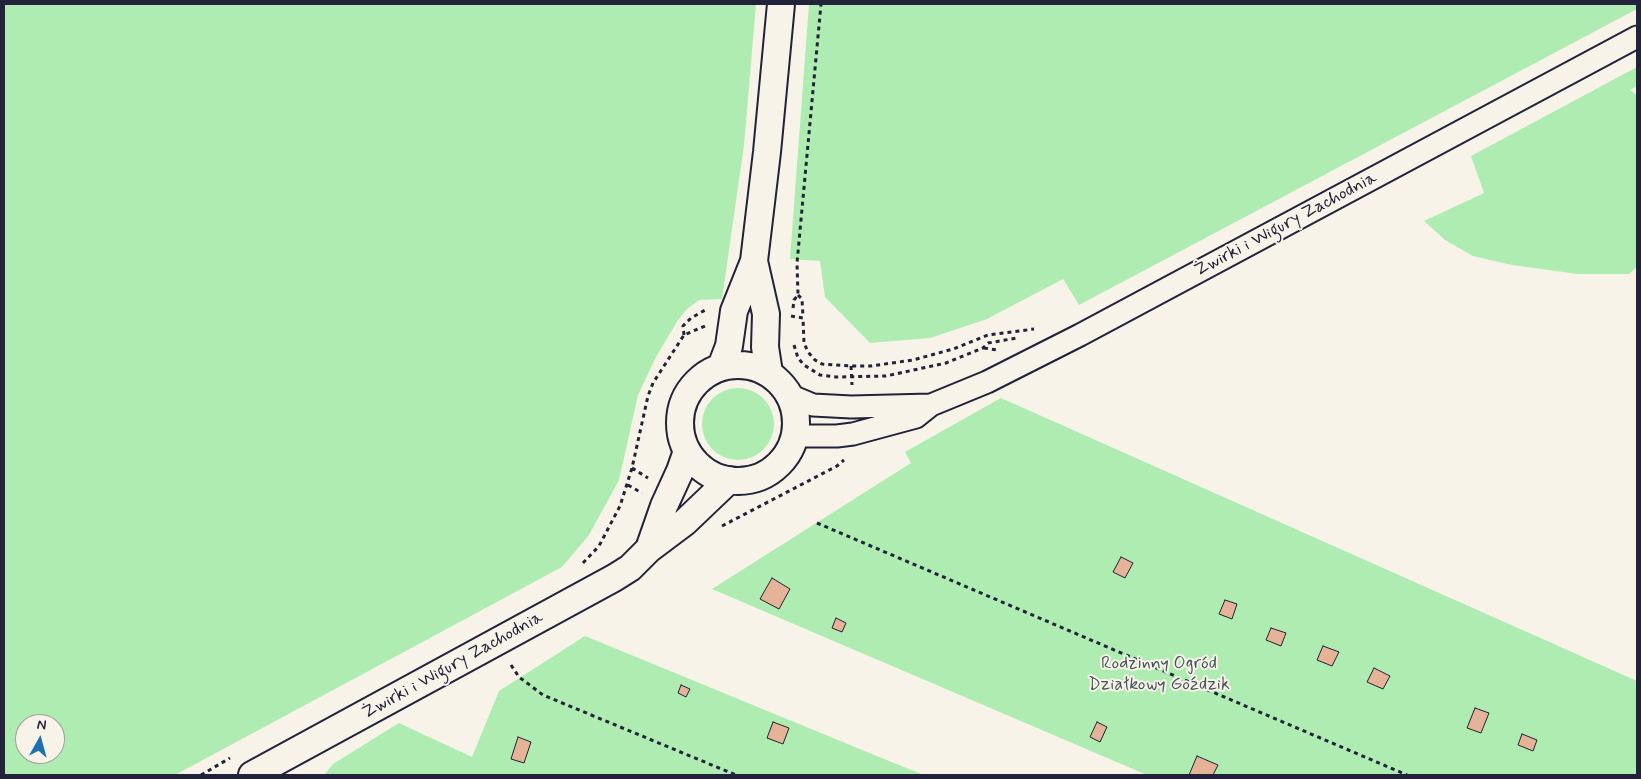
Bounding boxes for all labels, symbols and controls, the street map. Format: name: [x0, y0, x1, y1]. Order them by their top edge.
street label: Żwirki i Wigury Zachodnia: [1191, 168, 1381, 282]
street label: Żwirki i Wigury Zachodnia: [359, 607, 547, 725]
park label: Rodzinny Ogród Działkowy Goździk: [1088, 653, 1230, 696]
north arrow: [15, 714, 65, 764]
text: N: [36, 716, 47, 735]

